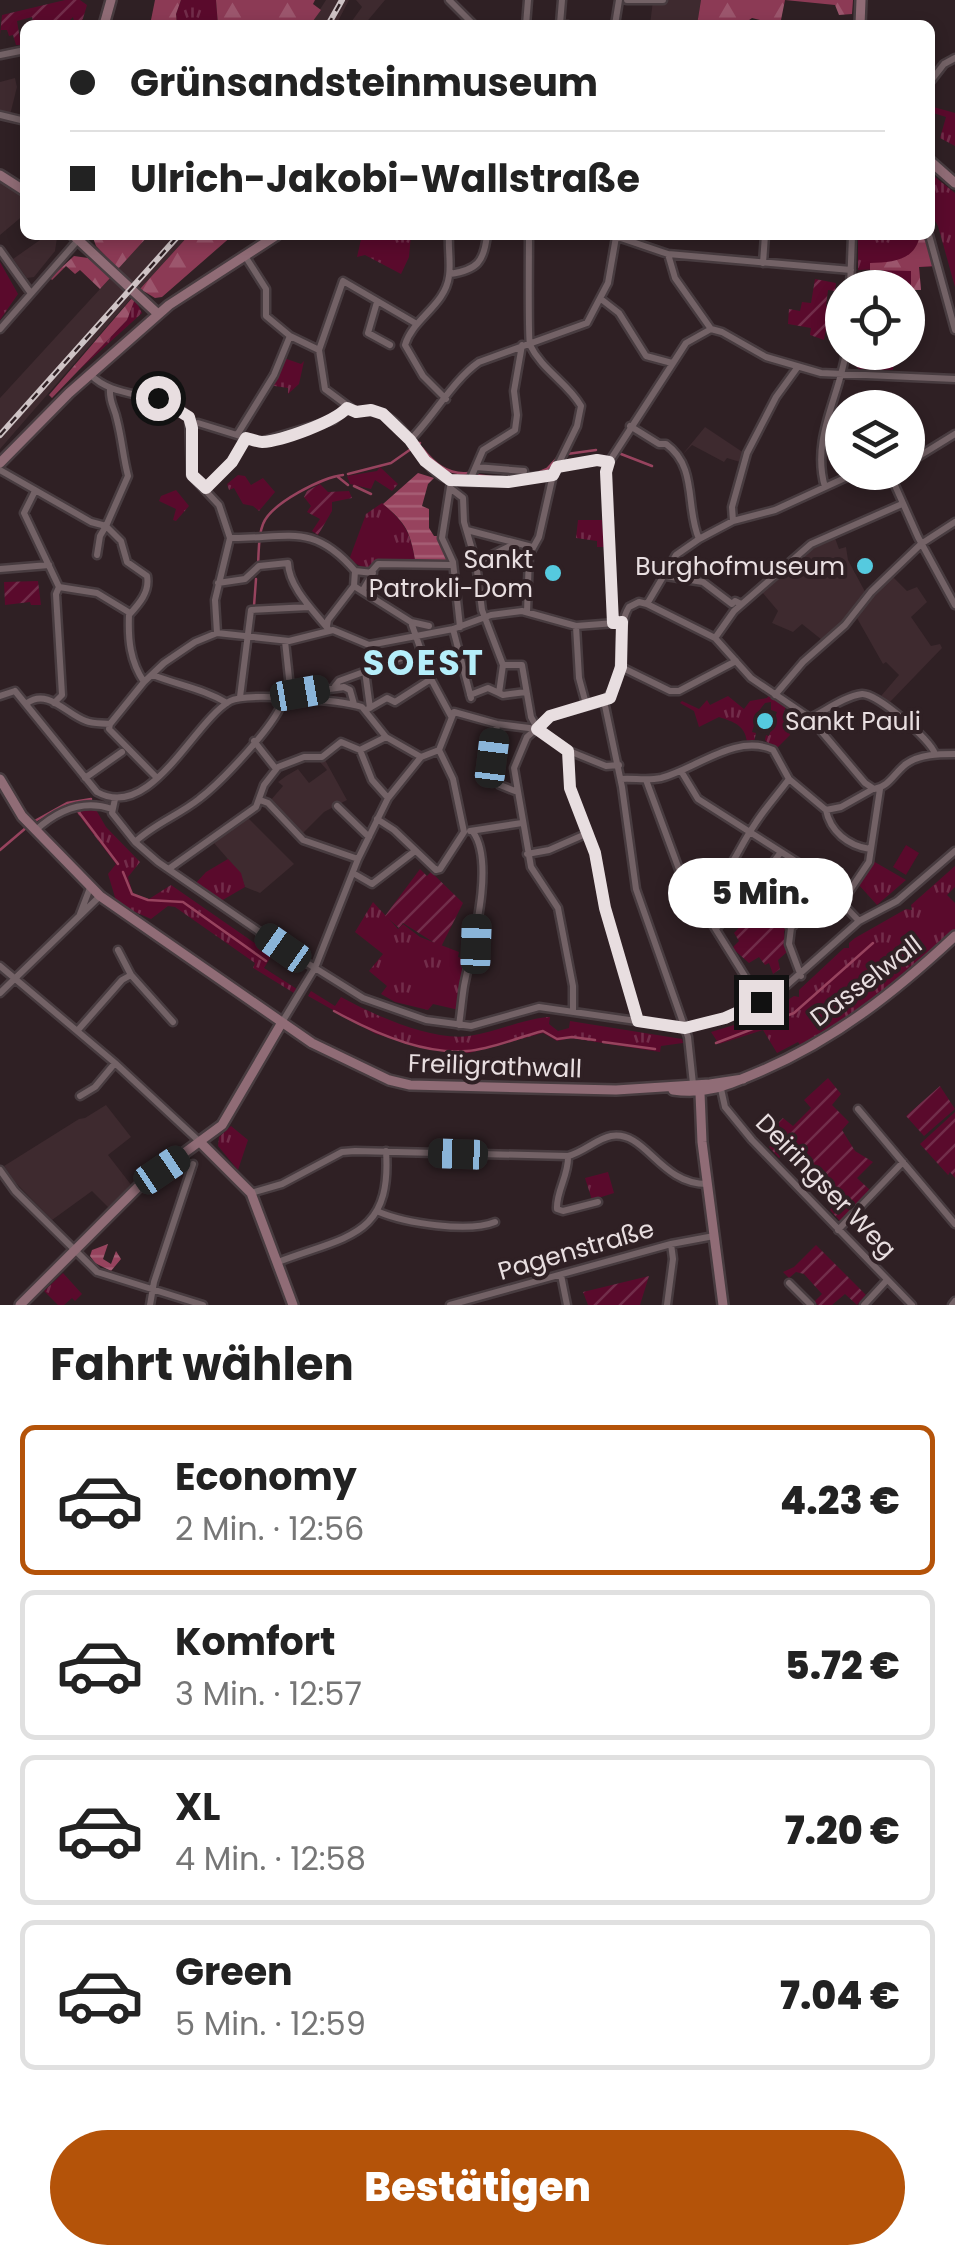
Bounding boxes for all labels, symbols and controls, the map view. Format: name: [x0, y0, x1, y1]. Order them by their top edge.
text: Grünsandsteinmuseum: [130, 56, 598, 109]
text: Ulrich-Jakobi-Wallstraße: [130, 152, 640, 205]
map controls: [825, 270, 925, 490]
button: locate: [825, 270, 925, 370]
route start: [136, 376, 181, 421]
button: layers: [825, 390, 925, 490]
place label: Sankt Patrokli-Dom: [369, 542, 533, 606]
place label: Burghofmuseum: [635, 549, 845, 584]
marker: Burghofmuseum: [854, 555, 876, 577]
marker: Sankt Patrokli-Dom: [542, 562, 564, 584]
district label: SOEST: [363, 638, 485, 687]
car: [268, 673, 332, 713]
place label: Sankt Pauli: [785, 704, 921, 739]
marker: Sankt Pauli: [754, 710, 776, 732]
car: [473, 726, 511, 790]
callout: 5 Min.: [668, 857, 854, 927]
text: 5 Min.: [711, 870, 810, 915]
car: [460, 913, 492, 975]
car: [250, 919, 316, 977]
street label: Dasselwall: [803, 927, 929, 1035]
route end: [739, 980, 784, 1025]
street label: Freiligrathwall: [408, 1045, 582, 1087]
street label: Deiringser Weg: [748, 1106, 904, 1266]
car: [427, 1138, 489, 1170]
car: [129, 1141, 195, 1199]
street label: Pagenstraße: [494, 1211, 658, 1289]
text: Fahrt wählen: [50, 1333, 354, 1396]
text: Economy: [175, 1450, 357, 1503]
icon: car: [55, 1455, 145, 1545]
text: 4.23 €: [780, 1474, 900, 1527]
text: 2 Min. · 12:56: [175, 1506, 364, 1551]
text: Komfort: [175, 1615, 336, 1668]
icon: car: [55, 1620, 145, 1710]
text: 5.72 €: [785, 1639, 900, 1692]
text: 3 Min. · 12:57: [175, 1671, 362, 1716]
text: XL: [175, 1780, 220, 1833]
icon: car: [55, 1785, 145, 1875]
text: 7.20 €: [785, 1804, 900, 1857]
text: 4 Min. · 12:58: [175, 1836, 366, 1881]
text: Green: [175, 1945, 293, 1998]
icon: car: [55, 1950, 145, 2040]
text: 7.04 €: [780, 1969, 900, 2022]
text: 5 Min. · 12:59: [175, 2001, 366, 2046]
button: Bestätigen: [50, 2130, 905, 2245]

